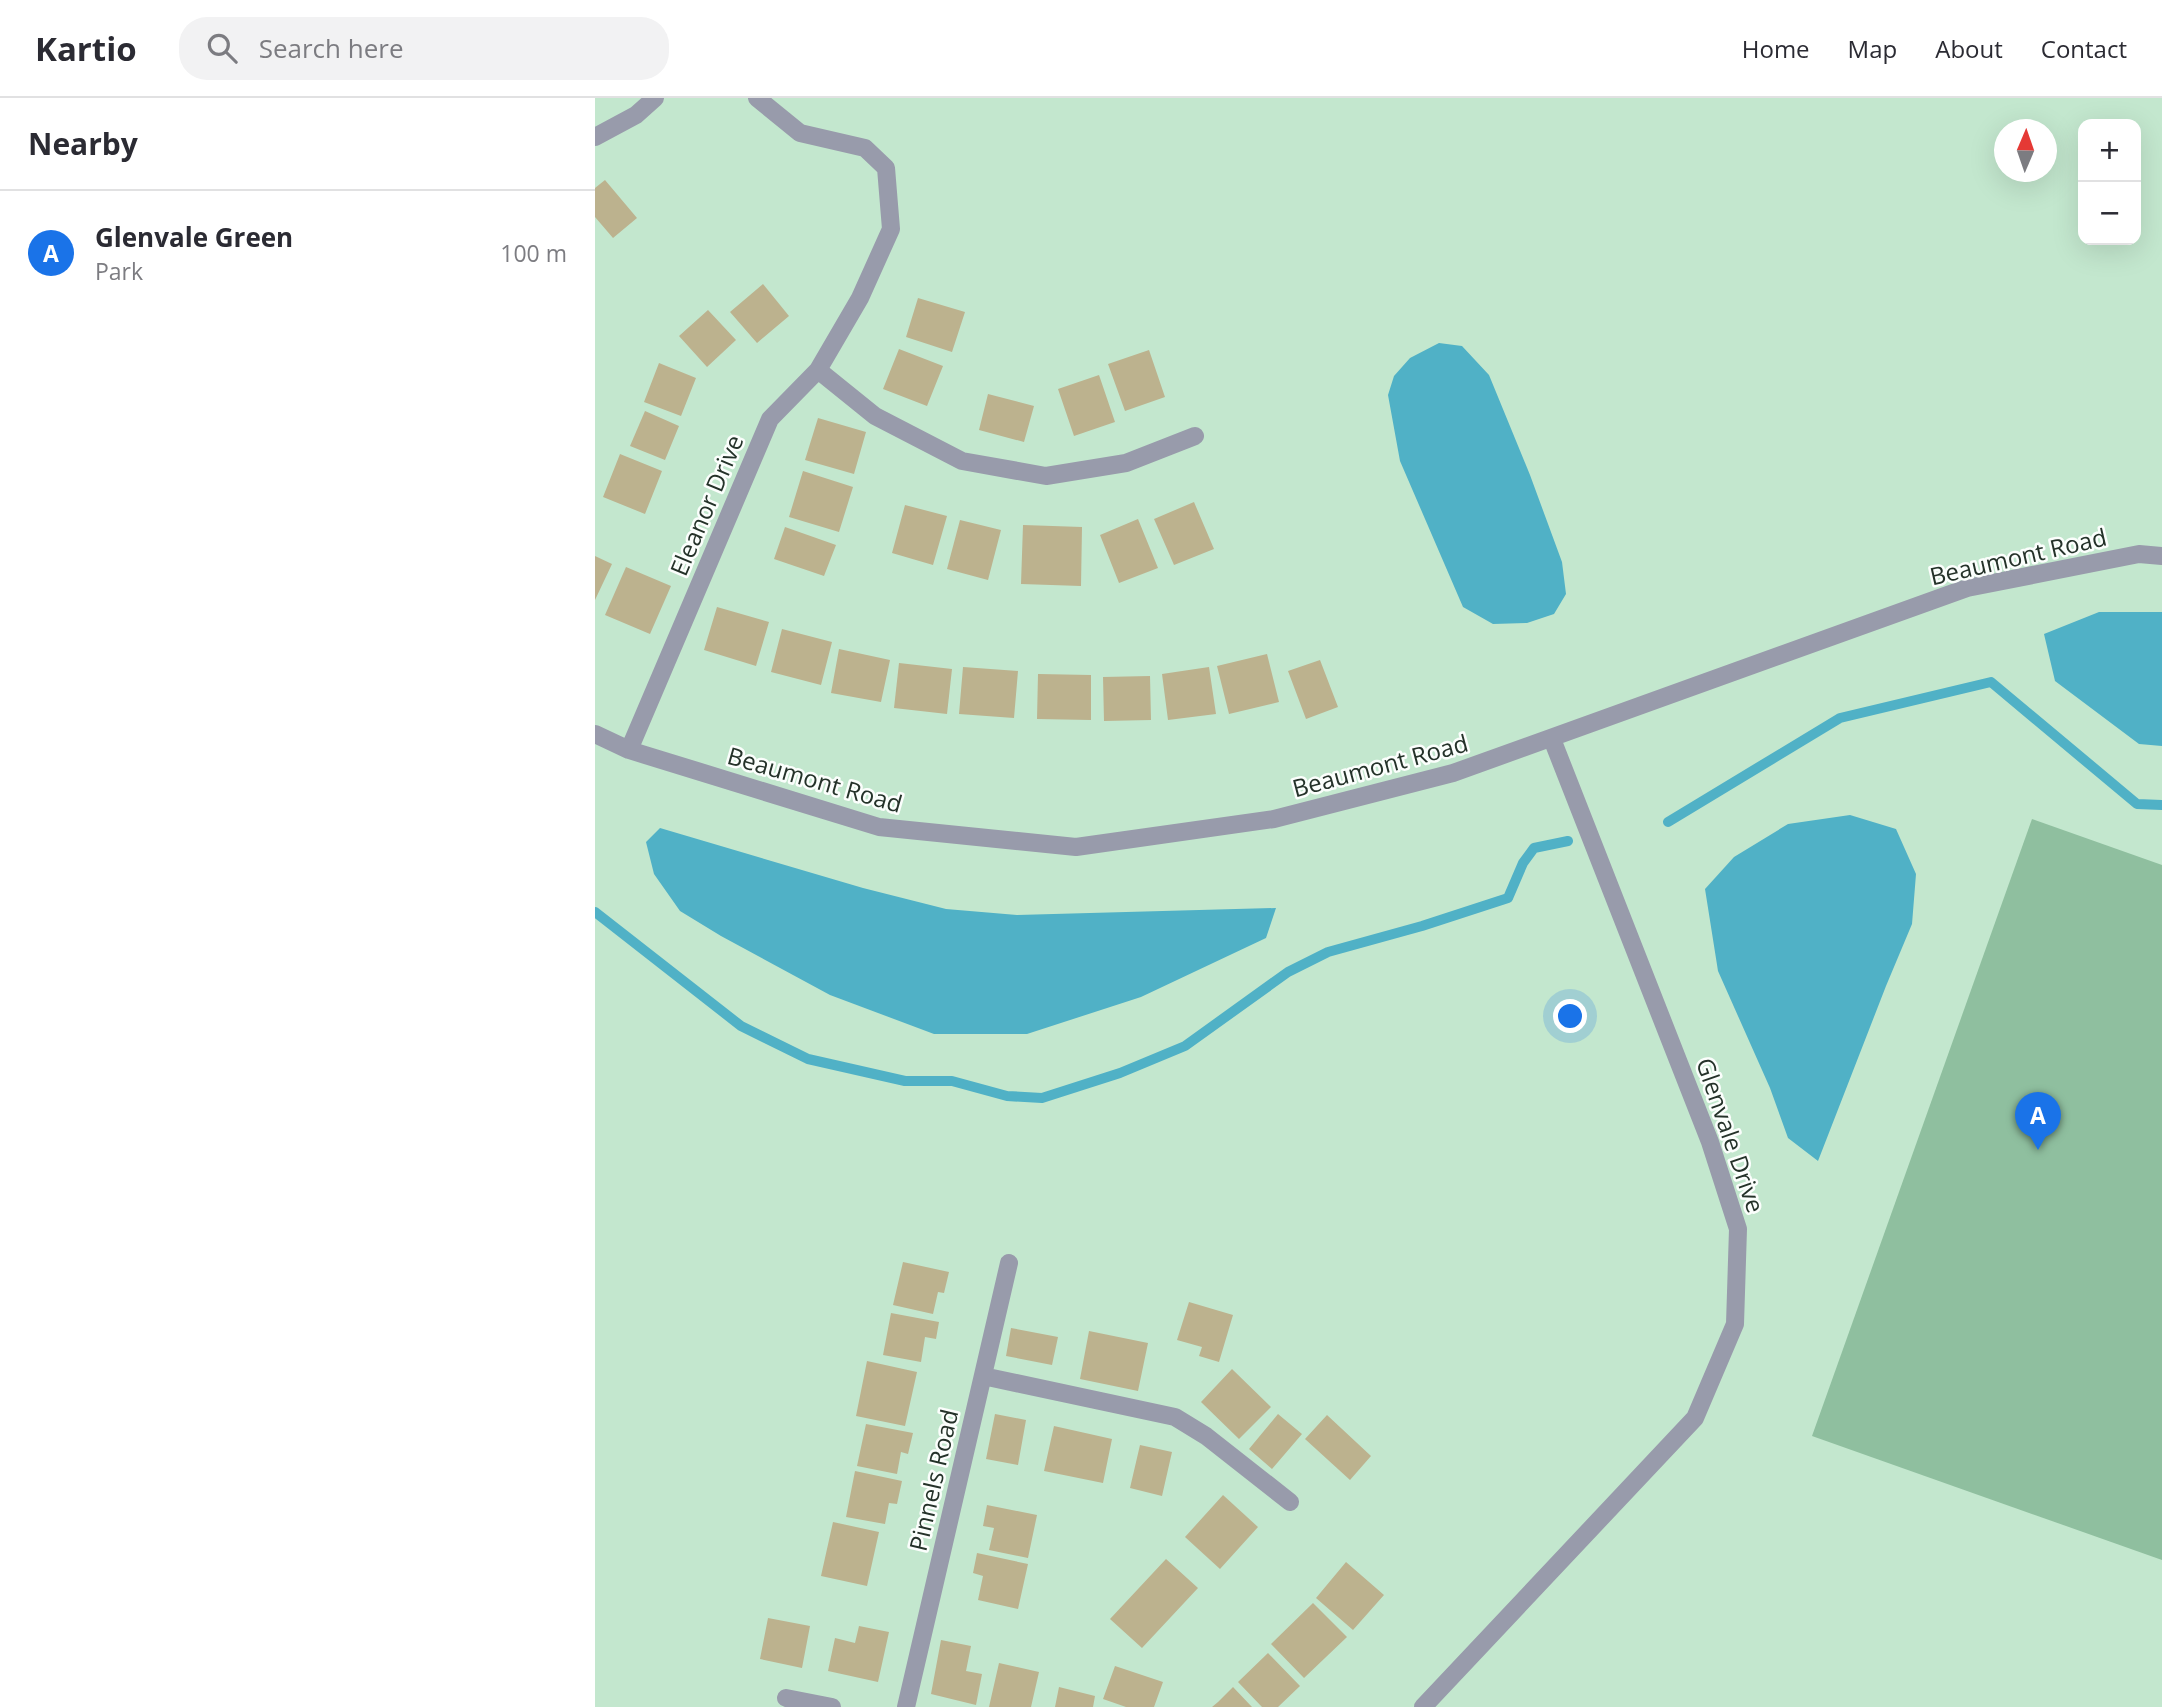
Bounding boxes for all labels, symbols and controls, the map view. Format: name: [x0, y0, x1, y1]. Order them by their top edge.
search box: [179, 17, 669, 80]
text: Kartio: [35, 26, 137, 71]
icon: search: [203, 29, 241, 67]
text: Search here: [259, 30, 404, 66]
text: Home: [1742, 32, 1810, 65]
text: Map: [1848, 32, 1897, 65]
text: About: [1935, 32, 2003, 65]
text: Contact: [2041, 32, 2127, 65]
north arrow: [1994, 119, 2057, 182]
map controls: [2078, 119, 2141, 245]
button: +: [2078, 119, 2141, 182]
text: Nearby: [28, 123, 138, 164]
button: −: [2078, 182, 2141, 245]
text: Glenvale Green: [95, 219, 293, 255]
text: A: [43, 237, 59, 269]
text: 100 m: [500, 237, 567, 269]
text: Park: [95, 255, 143, 287]
street label: Eleanor Drive: [661, 429, 751, 581]
street label: Beaumont Road: [1926, 520, 2110, 592]
street label: Beaumont Road: [1289, 726, 1471, 804]
street label: Beaumont Road: [724, 738, 906, 820]
your location: [1553, 999, 1587, 1033]
street label: Glenvale Drive: [1689, 1053, 1773, 1217]
pin: A: [2015, 1092, 2061, 1150]
street label: Pinnels Road: [901, 1406, 965, 1554]

